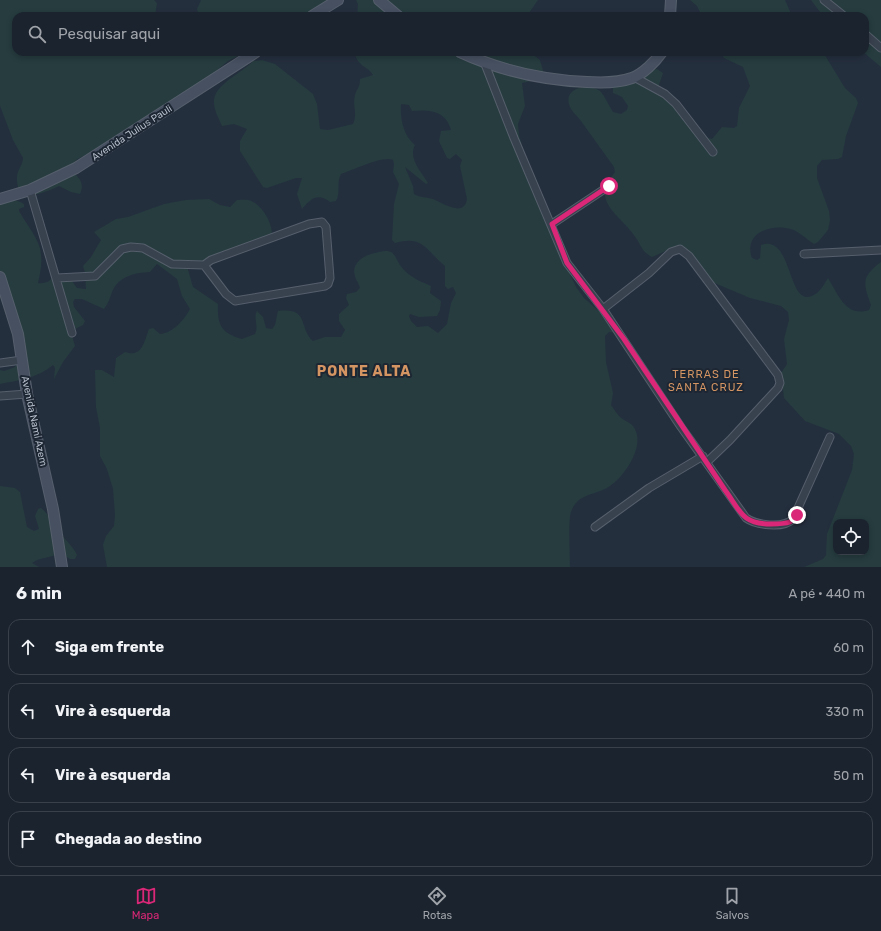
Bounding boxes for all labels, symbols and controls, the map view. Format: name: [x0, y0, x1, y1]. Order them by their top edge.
search box: [12, 12, 869, 56]
icon: search: [26, 23, 48, 45]
text: Pesquisar aqui: [58, 25, 160, 43]
street label: Avenida Julius Pauli: [90, 103, 174, 163]
route start: [600, 177, 618, 195]
district label: PONTE ALTA: [317, 363, 411, 380]
district label: TERRAS DE SANTA CRUZ: [668, 368, 744, 394]
street label: Avenida Nami Azem: [19, 375, 49, 467]
route end: [788, 506, 806, 524]
map controls: [833, 519, 869, 555]
button: locate: [833, 519, 869, 555]
text: 6 min: [16, 583, 62, 603]
text: A pé · 440 m: [789, 586, 865, 601]
icon: ahead: [17, 636, 39, 658]
text: Siga em frente: [55, 638, 164, 656]
text: 60 m: [833, 640, 864, 655]
icon: left: [17, 700, 39, 722]
text: Vire à esquerda: [55, 702, 171, 720]
text: 330 m: [825, 704, 864, 719]
icon: left: [17, 764, 39, 786]
text: Vire à esquerda: [55, 766, 171, 784]
text: 50 m: [833, 768, 864, 783]
icon: arrive: [17, 828, 39, 850]
text: Chegada ao destino: [55, 830, 202, 848]
tab: Mapa: [132, 885, 159, 922]
tab: Rotas: [423, 885, 452, 922]
tab: Salvos: [716, 885, 749, 922]

